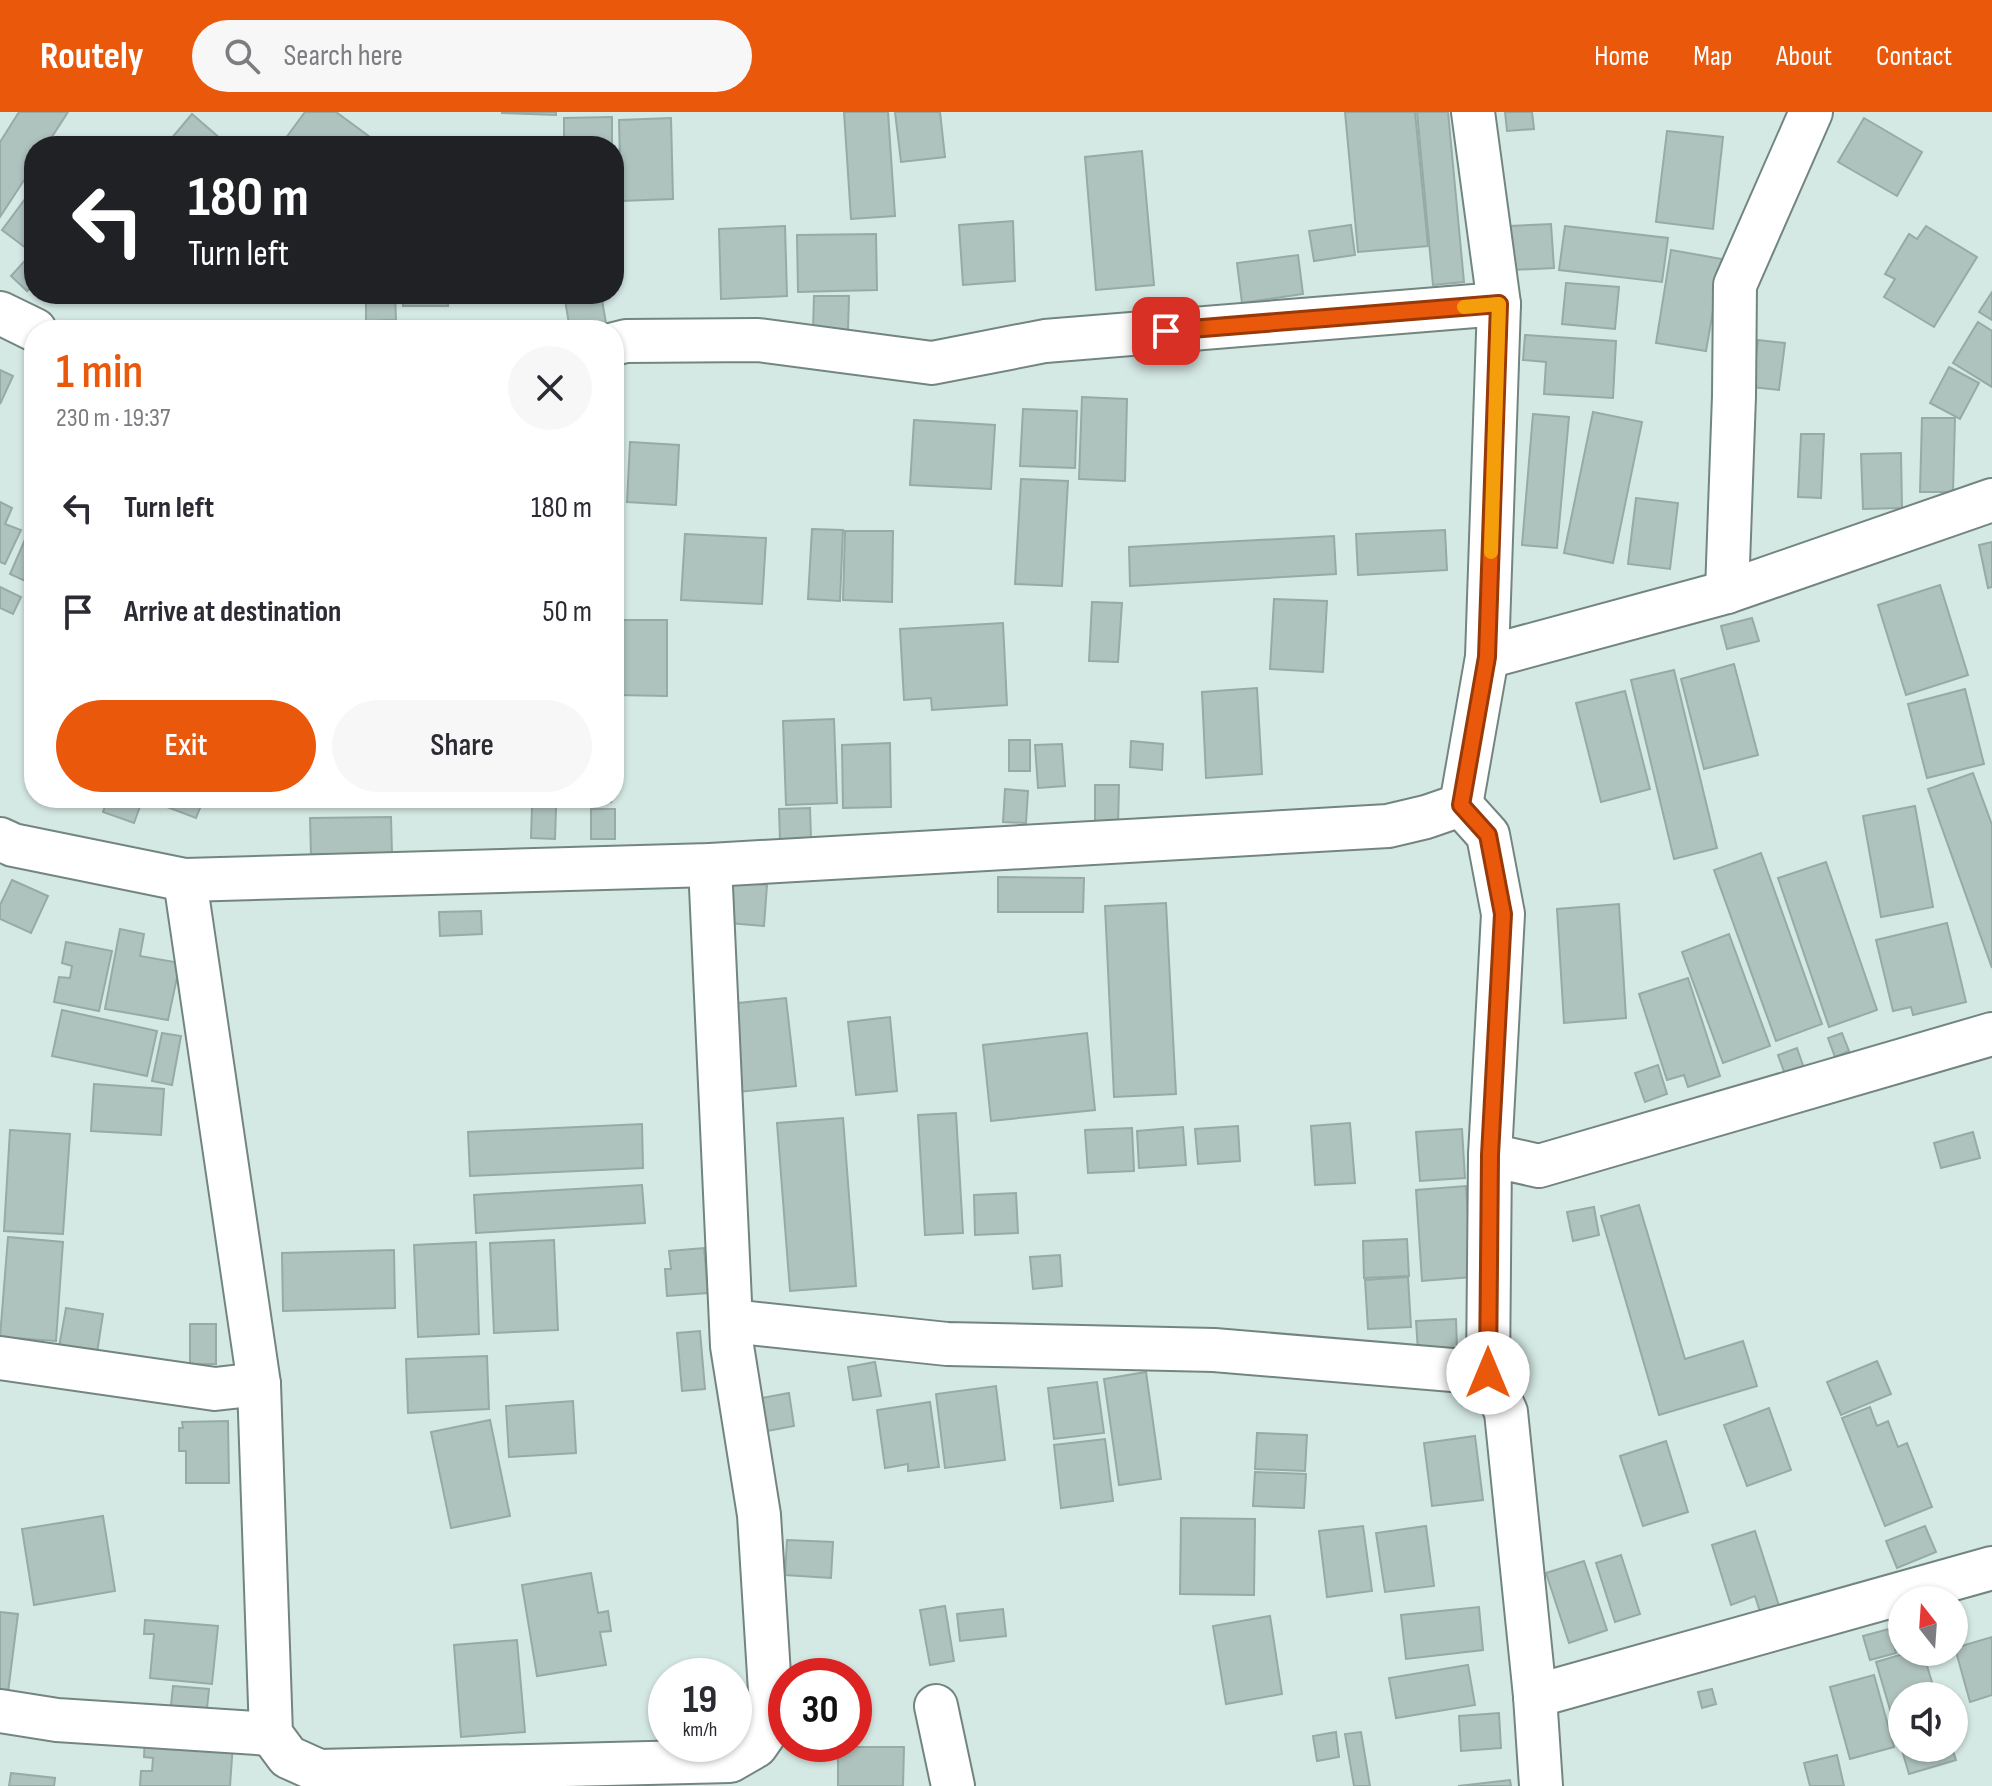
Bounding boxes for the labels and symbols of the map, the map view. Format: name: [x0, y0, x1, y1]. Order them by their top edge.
pin: [1132, 297, 1200, 365]
position arrow: [1446, 1331, 1530, 1415]
north arrow: [1888, 1586, 1968, 1666]
speed limit sign: 30: [768, 1658, 872, 1762]

